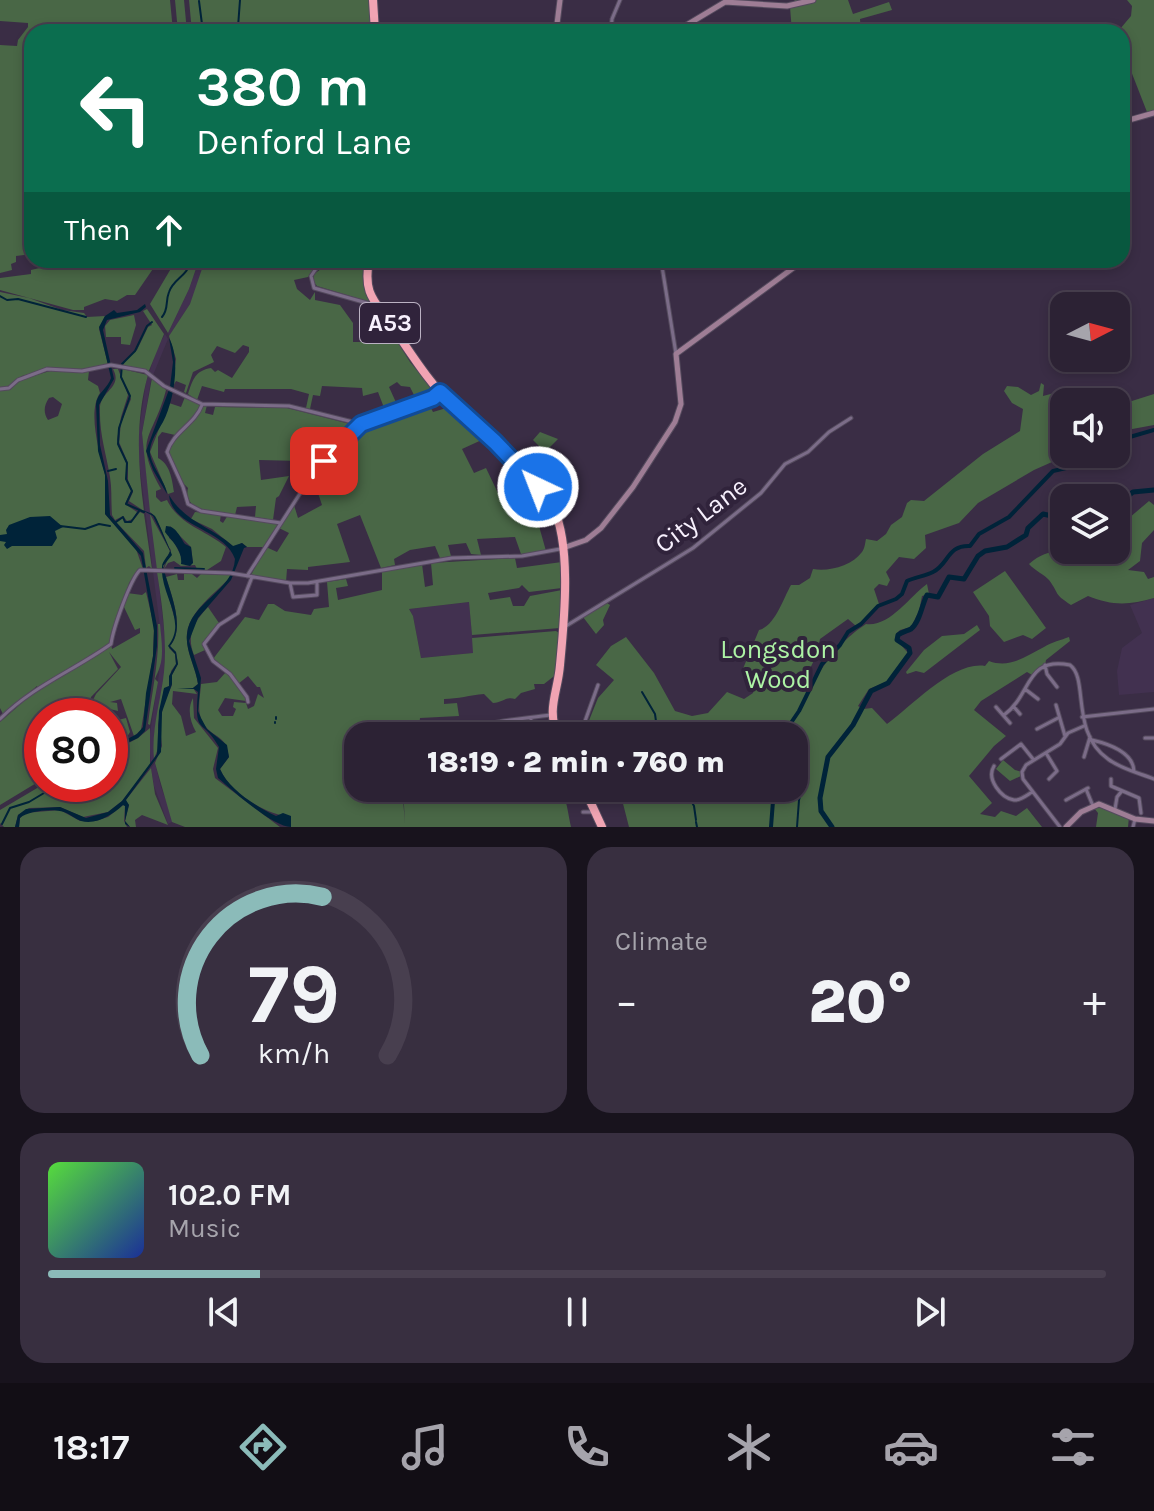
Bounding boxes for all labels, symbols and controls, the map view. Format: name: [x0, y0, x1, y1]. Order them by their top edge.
text: 380 m: [196, 54, 370, 119]
icon: left: [64, 56, 168, 160]
text: Denford Lane: [196, 121, 412, 163]
icon: ahead: [147, 208, 191, 252]
text: Then: [64, 212, 131, 248]
north arrow: [1050, 292, 1130, 372]
map controls: [1050, 292, 1130, 564]
road number: A53: [360, 303, 420, 343]
button: sound: [1050, 388, 1130, 468]
pin: [290, 427, 358, 495]
icon: arrive: [302, 439, 346, 483]
position arrow: [496, 445, 580, 529]
street label: City Lane: [649, 470, 753, 560]
button: layers: [1050, 484, 1130, 564]
park label: Longsdon Wood: [720, 634, 836, 695]
speed limit sign: 80: [24, 698, 128, 802]
text: 18:19 · 2 min · 760 m: [427, 744, 725, 780]
text: Climate: [615, 926, 708, 957]
text: 79: [247, 946, 340, 1043]
text: 20°: [808, 967, 913, 1037]
text: −: [615, 976, 638, 1027]
text: +: [1083, 976, 1106, 1027]
text: km/h: [257, 1037, 330, 1070]
text: 102.0 FM: [168, 1177, 291, 1213]
text: Music: [168, 1213, 241, 1244]
icon: previous: [202, 1290, 246, 1334]
icon: pause: [555, 1290, 599, 1334]
icon: next: [908, 1290, 952, 1334]
icon: directions: [235, 1419, 291, 1475]
icon: music: [397, 1419, 453, 1475]
icon: phone: [559, 1419, 615, 1475]
icon: climate: [721, 1419, 777, 1475]
icon: car: [883, 1419, 939, 1475]
icon: filters: [1045, 1419, 1101, 1475]
text: 18:17: [53, 1426, 130, 1468]

